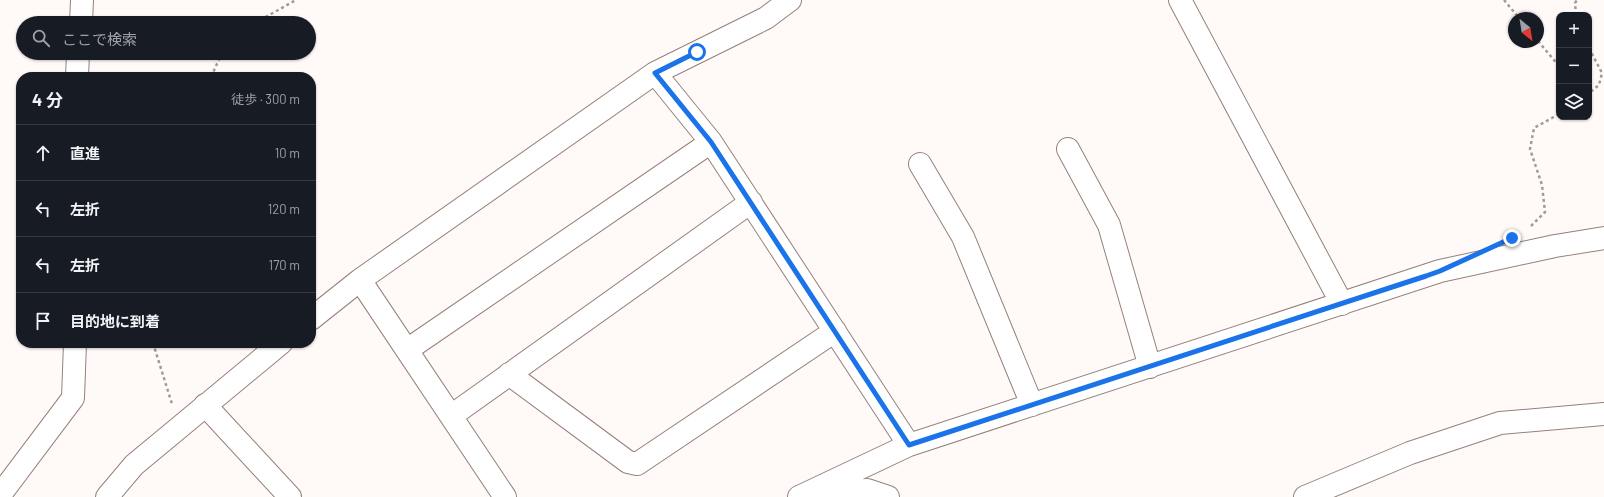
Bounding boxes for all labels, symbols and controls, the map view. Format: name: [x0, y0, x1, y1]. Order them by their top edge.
north arrow: [1508, 12, 1544, 48]
map controls: [1556, 12, 1592, 120]
button: +: [1556, 12, 1592, 48]
search box: [16, 16, 316, 60]
icon: search: [30, 27, 52, 49]
text: ここで検索: [62, 30, 137, 48]
route start: [688, 43, 706, 61]
button: −: [1556, 48, 1592, 84]
button: layers: [1556, 84, 1592, 120]
text: 4 分: [32, 89, 63, 109]
text: 徒歩 · 300 m: [231, 91, 300, 107]
icon: ahead: [32, 142, 54, 164]
text: 直進: [70, 144, 100, 162]
text: 10 m: [275, 145, 300, 161]
icon: left: [32, 198, 54, 220]
text: 左折: [70, 200, 100, 218]
text: 120 m: [268, 201, 300, 217]
route end: [1503, 229, 1521, 247]
icon: left: [32, 254, 54, 276]
text: 左折: [70, 256, 100, 274]
text: 170 m: [269, 257, 300, 273]
icon: arrive: [32, 310, 54, 332]
text: 目的地に到着: [70, 312, 160, 330]

